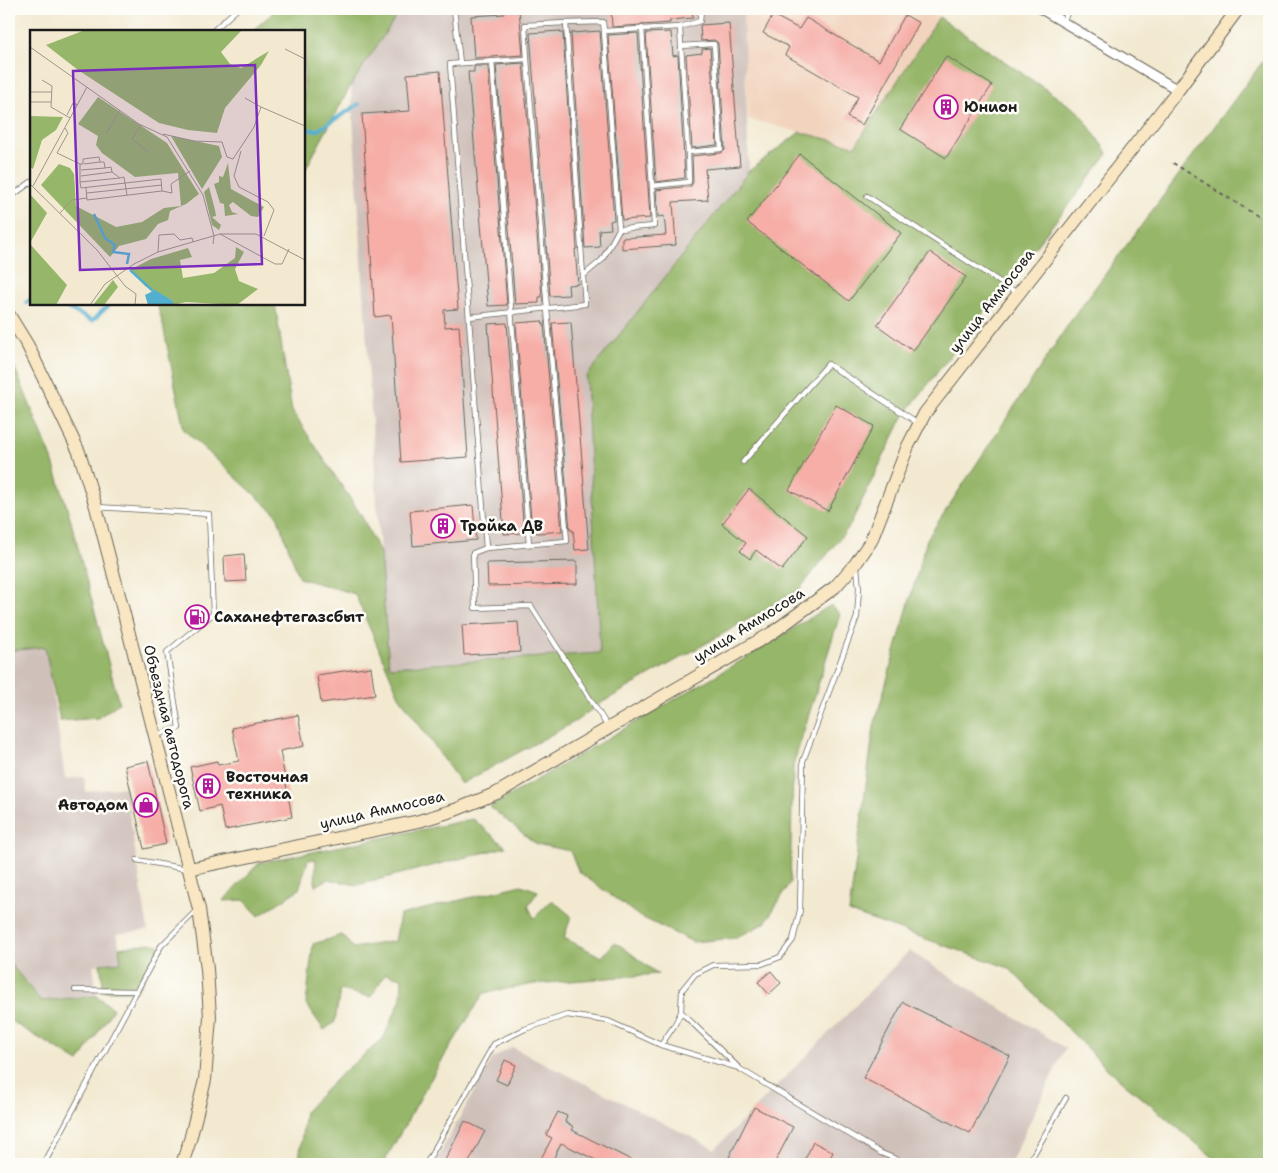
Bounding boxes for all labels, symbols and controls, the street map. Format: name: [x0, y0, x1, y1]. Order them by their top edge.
inset map: [30, 30, 305, 305]
building icon: Юнион: [933, 94, 959, 120]
place label: Юнион: [964, 97, 1018, 117]
street label: улица Аммосова: [945, 244, 1039, 357]
building icon: Тройка ДВ: [430, 513, 456, 539]
place label: Тройка ДВ: [460, 516, 543, 536]
street label: улица Аммосова: [690, 582, 809, 667]
fuel station icon: Саханефтегазсбыт: [184, 604, 210, 630]
place label: Саханефтегазсбыт: [214, 607, 364, 627]
street label: Объездная автодорога: [139, 643, 199, 812]
place label: Восточная техника: [226, 767, 309, 804]
building icon: Восточная техника: [195, 773, 221, 799]
street label: улица Аммосова: [318, 786, 447, 834]
shop icon: Автодом: [133, 792, 159, 818]
place label: Автодом: [58, 795, 129, 815]

